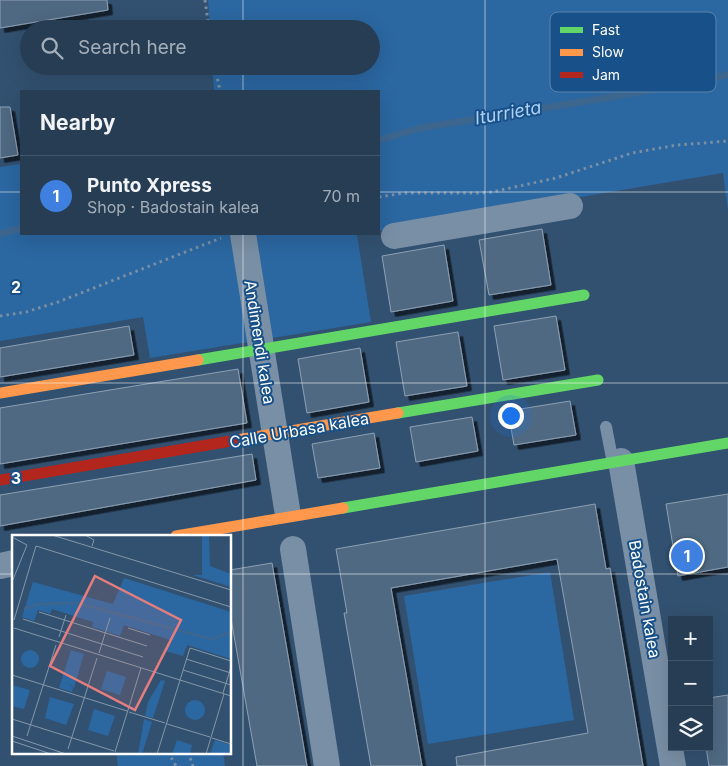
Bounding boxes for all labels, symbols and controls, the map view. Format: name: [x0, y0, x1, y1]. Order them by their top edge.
legend: [550, 12, 716, 92]
search box: [20, 20, 380, 75]
text: Fast: [592, 21, 620, 38]
icon: search: [38, 34, 66, 62]
text: Search here: [78, 36, 187, 59]
text: Slow: [592, 43, 624, 60]
text: Jam: [592, 66, 620, 83]
water label: Iturrieta: [473, 96, 543, 129]
text: Nearby: [40, 110, 115, 135]
text: Punto Xpress: [87, 174, 212, 197]
text: 1: [53, 186, 59, 206]
text: 70 m: [323, 186, 360, 206]
text: Shop · Badostain kalea: [87, 197, 259, 217]
text: 2: [11, 277, 21, 297]
street label: Andimendi kalea: [240, 279, 280, 405]
your location: [498, 403, 524, 429]
street label: Calle Urbasa kalea: [228, 408, 370, 452]
text: 3: [11, 468, 21, 488]
inset map: [12, 535, 231, 754]
pin: 1: [671, 537, 703, 575]
street label: Badostain kalea: [625, 538, 665, 660]
map controls: [668, 616, 713, 751]
button: +: [668, 616, 713, 661]
button: −: [668, 661, 713, 706]
button: layers: [668, 706, 713, 751]

